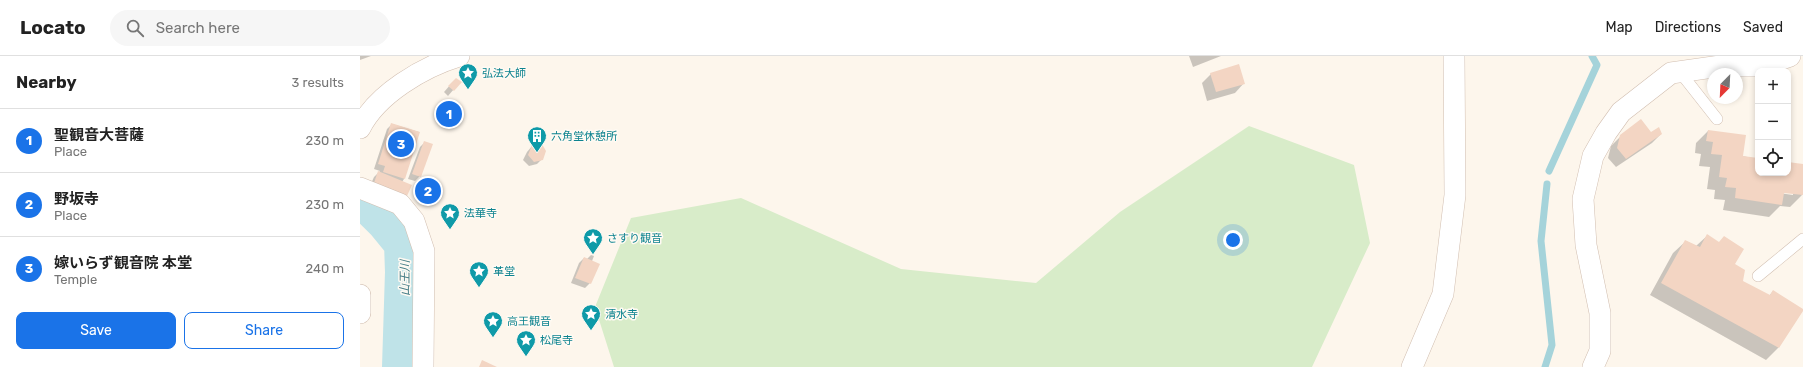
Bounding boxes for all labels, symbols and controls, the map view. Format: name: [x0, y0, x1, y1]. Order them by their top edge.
search box: [110, 10, 390, 46]
text: Locato: [20, 16, 86, 39]
icon: search: [124, 17, 146, 39]
text: Search here: [156, 19, 240, 37]
text: Map: [1606, 19, 1633, 36]
text: Directions: [1655, 19, 1721, 36]
text: Saved: [1743, 19, 1783, 36]
place icon: 弘法大師: [457, 62, 479, 90]
place label: 弘法大師: [482, 67, 526, 80]
north arrow: [1707, 68, 1743, 104]
map controls: [1755, 68, 1791, 176]
button: +: [1755, 68, 1791, 104]
text: Nearby: [16, 72, 77, 92]
text: 3 results: [292, 75, 344, 90]
pin: 1: [436, 99, 462, 129]
button: −: [1755, 104, 1791, 140]
building icon: 六角堂休憩所: [526, 125, 548, 153]
text: 聖観音大菩薩: [54, 126, 144, 144]
pin: 3: [388, 129, 414, 159]
place label: 六角堂休憩所: [551, 130, 618, 143]
text: 1: [26, 133, 32, 148]
text: 230 m: [306, 133, 344, 148]
button: locate: [1755, 140, 1791, 176]
text: Place: [54, 144, 87, 159]
pin: 2: [415, 176, 441, 206]
text: 野坂寺: [54, 190, 99, 208]
text: 2: [25, 197, 33, 212]
text: 230 m: [306, 197, 344, 212]
place icon: 法華寺: [439, 202, 461, 230]
place label: 法華寺: [464, 207, 497, 220]
text: Place: [54, 208, 87, 223]
place icon: さすり観音: [582, 227, 604, 255]
your location: [1223, 230, 1243, 250]
place label: さすり観音: [607, 232, 662, 245]
text: 嫁いらず観音院 本堂: [54, 254, 192, 272]
water label: 山王川: [398, 258, 412, 296]
place icon: 革堂: [468, 260, 490, 288]
text: 3: [25, 261, 33, 276]
text: 240 m: [305, 261, 344, 276]
place label: 革堂: [493, 265, 515, 278]
text: Temple: [54, 272, 97, 287]
place icon: 清水寺: [580, 303, 602, 331]
place label: 清水寺: [605, 308, 638, 321]
place icon: 高王観音: [482, 310, 504, 338]
button: Save: [16, 312, 176, 349]
button: Share: [184, 312, 344, 349]
place label: 高王観音: [507, 315, 551, 328]
place icon: 松尾寺: [515, 329, 537, 357]
place label: 松尾寺: [540, 334, 573, 347]

